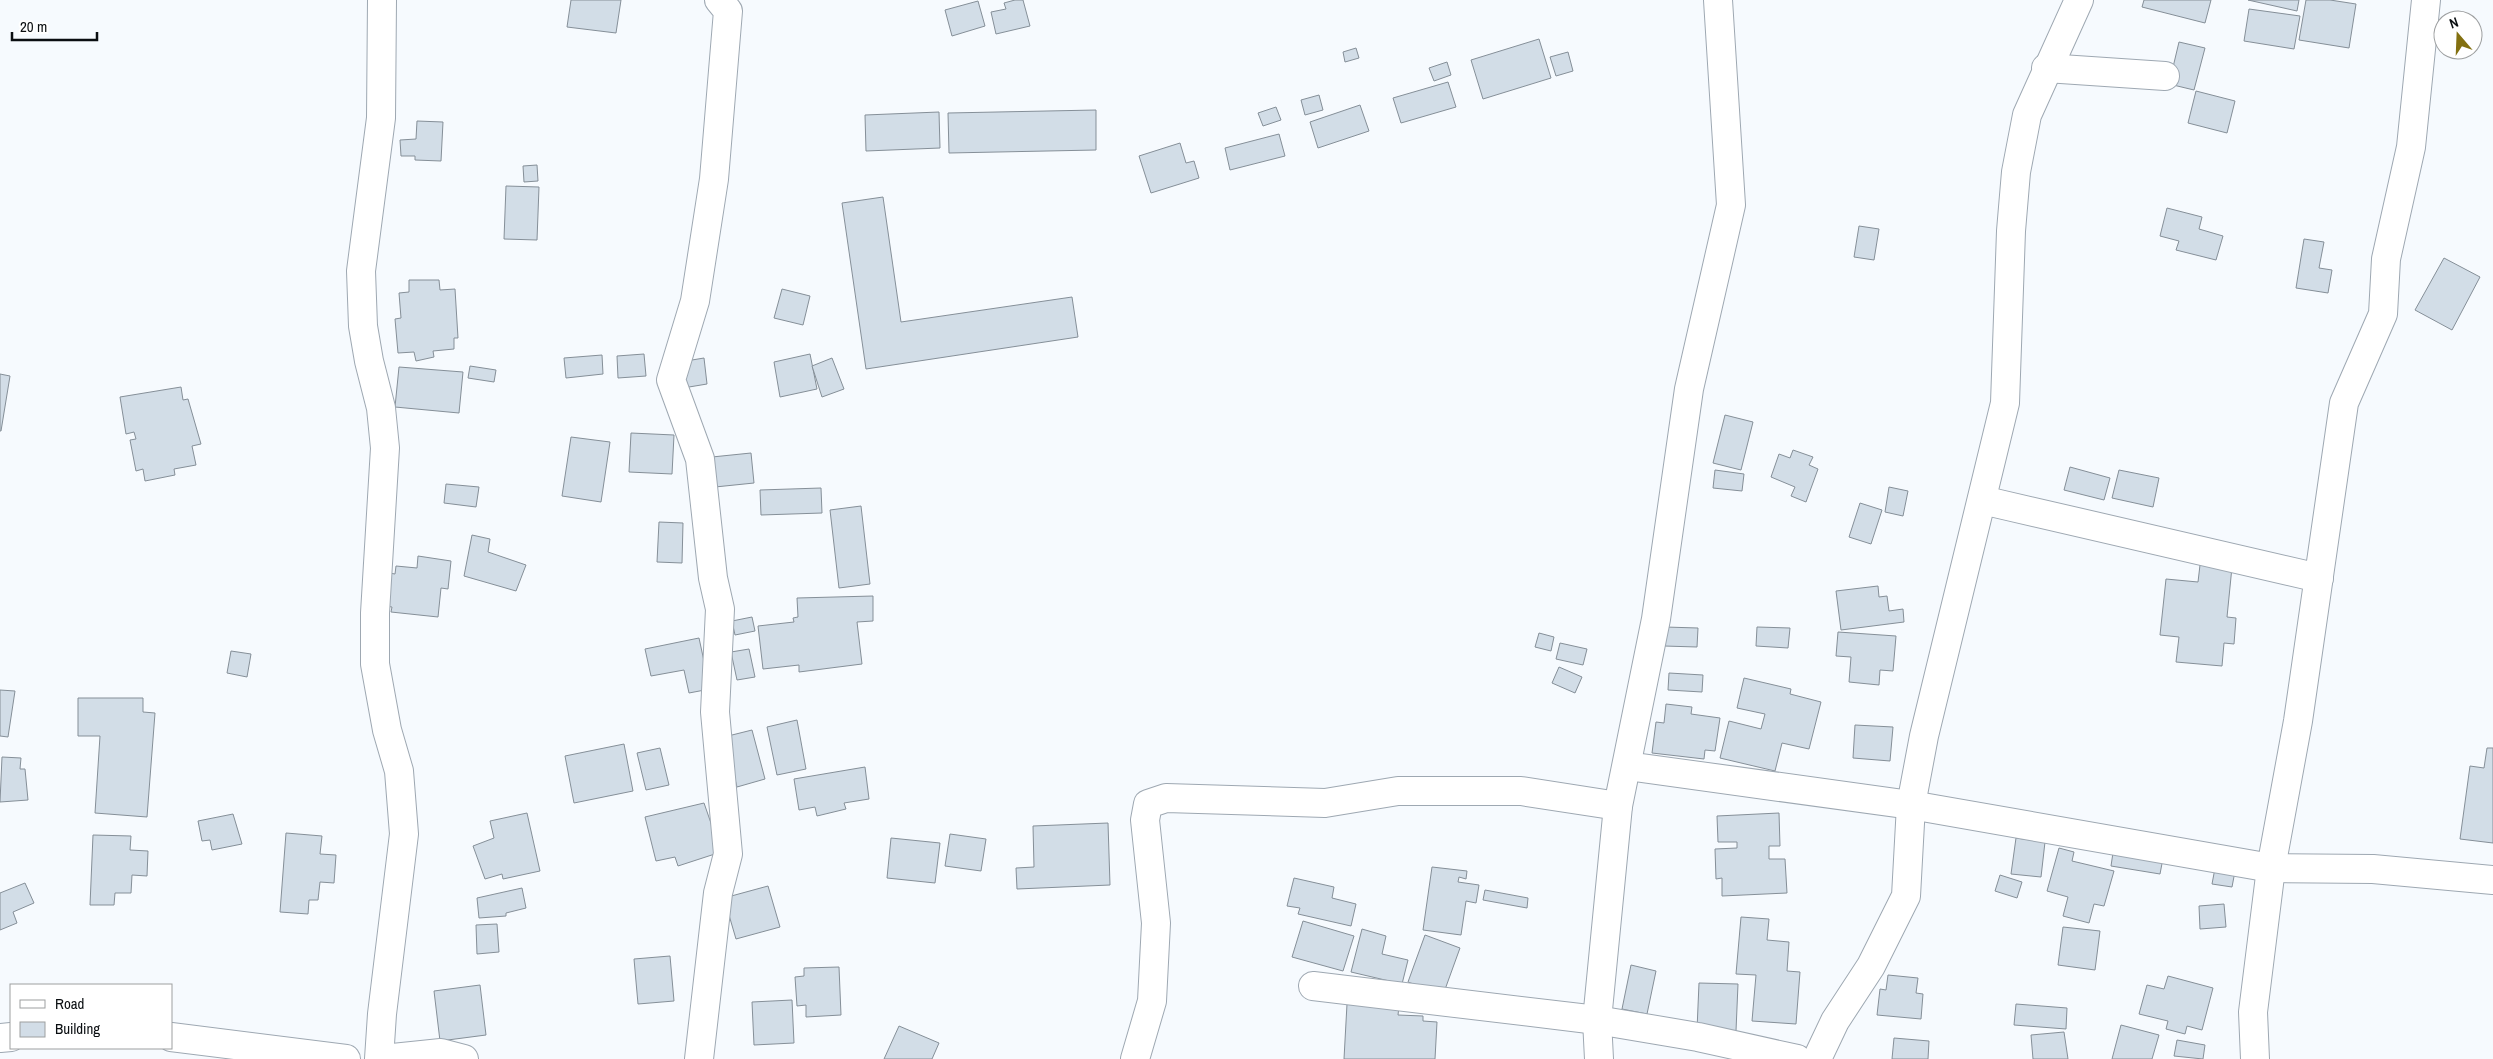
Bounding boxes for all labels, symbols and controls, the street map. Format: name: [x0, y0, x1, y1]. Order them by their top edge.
scale bar: [12, 10, 98, 42]
north arrow: [2433, 10, 2483, 60]
text: N: [2447, 13, 2461, 33]
text: 20 m: [20, 16, 47, 37]
legend: [10, 984, 172, 1049]
text: Road: [55, 993, 84, 1014]
text: Building: [55, 1018, 100, 1039]

